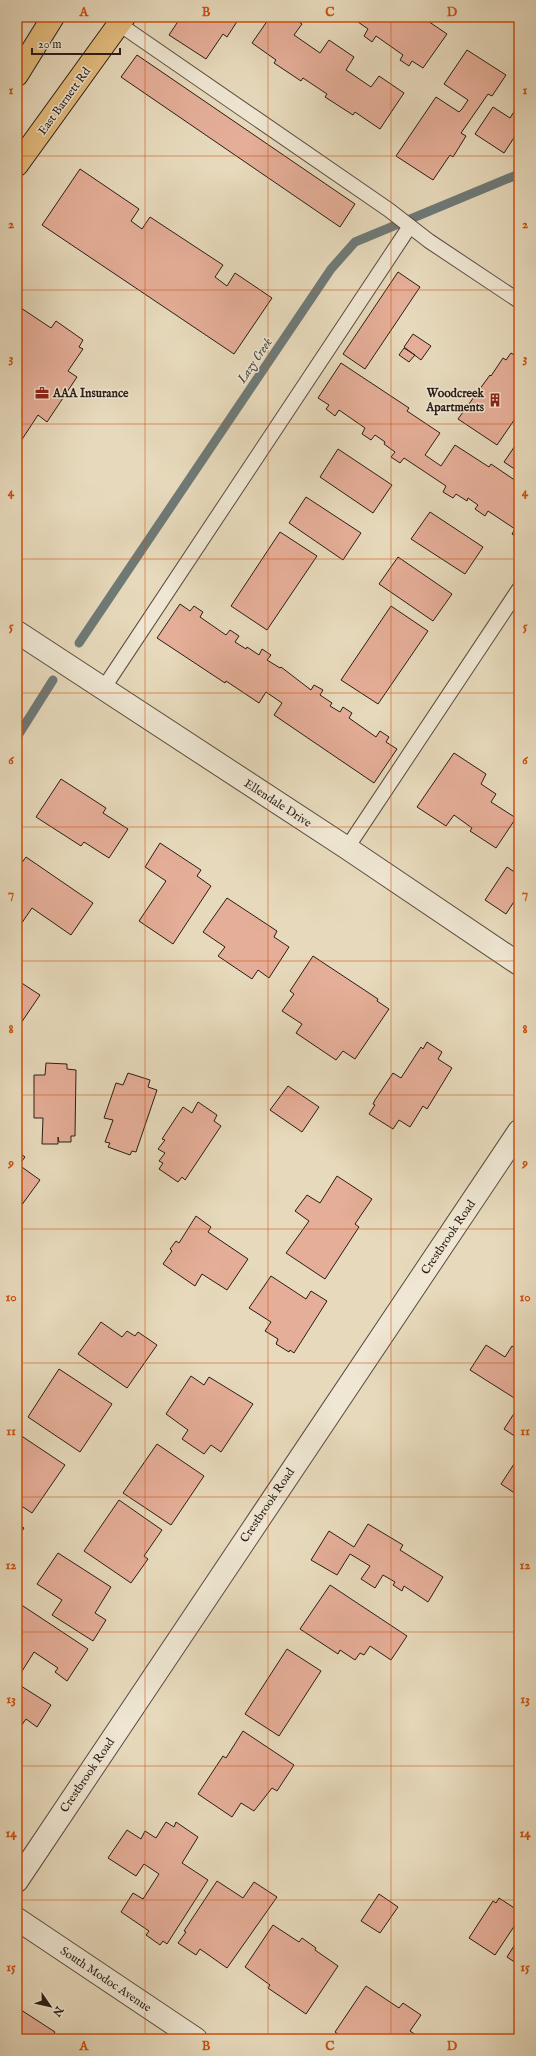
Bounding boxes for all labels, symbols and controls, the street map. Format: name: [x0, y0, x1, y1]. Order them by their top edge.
text: A: [79, 4, 90, 21]
text: B: [202, 4, 211, 21]
text: C: [325, 4, 335, 21]
text: D: [447, 4, 458, 21]
scale bar: [32, 30, 120, 56]
text: 20 m: [38, 37, 61, 52]
street label: East Barnett Rd: [35, 64, 94, 138]
text: 1: [9, 82, 14, 99]
text: 1: [523, 82, 528, 99]
text: 2: [8, 216, 14, 233]
text: 2: [522, 216, 528, 233]
water label: Lazy Creek: [233, 334, 277, 388]
text: 3: [9, 350, 14, 367]
text: 3: [523, 350, 528, 367]
office icon: AAA Insurance: [34, 385, 50, 401]
place label: AAA Insurance: [52, 386, 129, 401]
place label: Woodcreek Apartments: [425, 386, 485, 416]
building icon: Woodcreek Apartments: [487, 392, 503, 408]
text: 4: [8, 484, 15, 501]
text: 4: [522, 484, 529, 501]
text: 5: [9, 618, 14, 635]
text: 5: [523, 618, 528, 635]
text: 6: [8, 752, 14, 769]
text: 6: [522, 752, 528, 769]
street label: Ellendale Drive: [241, 776, 315, 831]
text: 7: [8, 886, 14, 903]
text: 7: [522, 886, 528, 903]
text: 8: [8, 1021, 14, 1038]
text: 8: [522, 1021, 528, 1038]
text: 9: [7, 1155, 14, 1172]
text: 9: [521, 1155, 528, 1172]
street label: Crestbrook Road: [418, 1197, 479, 1277]
text: 10: [5, 1289, 17, 1306]
text: 10: [519, 1289, 531, 1306]
text: 11: [6, 1423, 16, 1440]
text: 11: [520, 1423, 530, 1440]
street label: Crestbrook Road: [237, 1465, 298, 1545]
text: 12: [6, 1557, 16, 1574]
text: 12: [520, 1557, 530, 1574]
text: 13: [6, 1691, 16, 1708]
text: 13: [520, 1691, 530, 1708]
street label: Crestbrook Road: [57, 1735, 118, 1815]
text: 14: [5, 1825, 17, 1842]
text: 14: [519, 1825, 531, 1842]
street label: South Modoc Avenue: [57, 1943, 155, 2016]
text: 15: [6, 1959, 16, 1976]
text: 15: [520, 1959, 530, 1976]
north arrow: [30, 1986, 70, 2026]
text: N: [49, 2002, 66, 2019]
text: A: [79, 2038, 90, 2055]
text: B: [202, 2038, 211, 2055]
text: C: [325, 2038, 335, 2055]
text: D: [447, 2038, 458, 2055]

